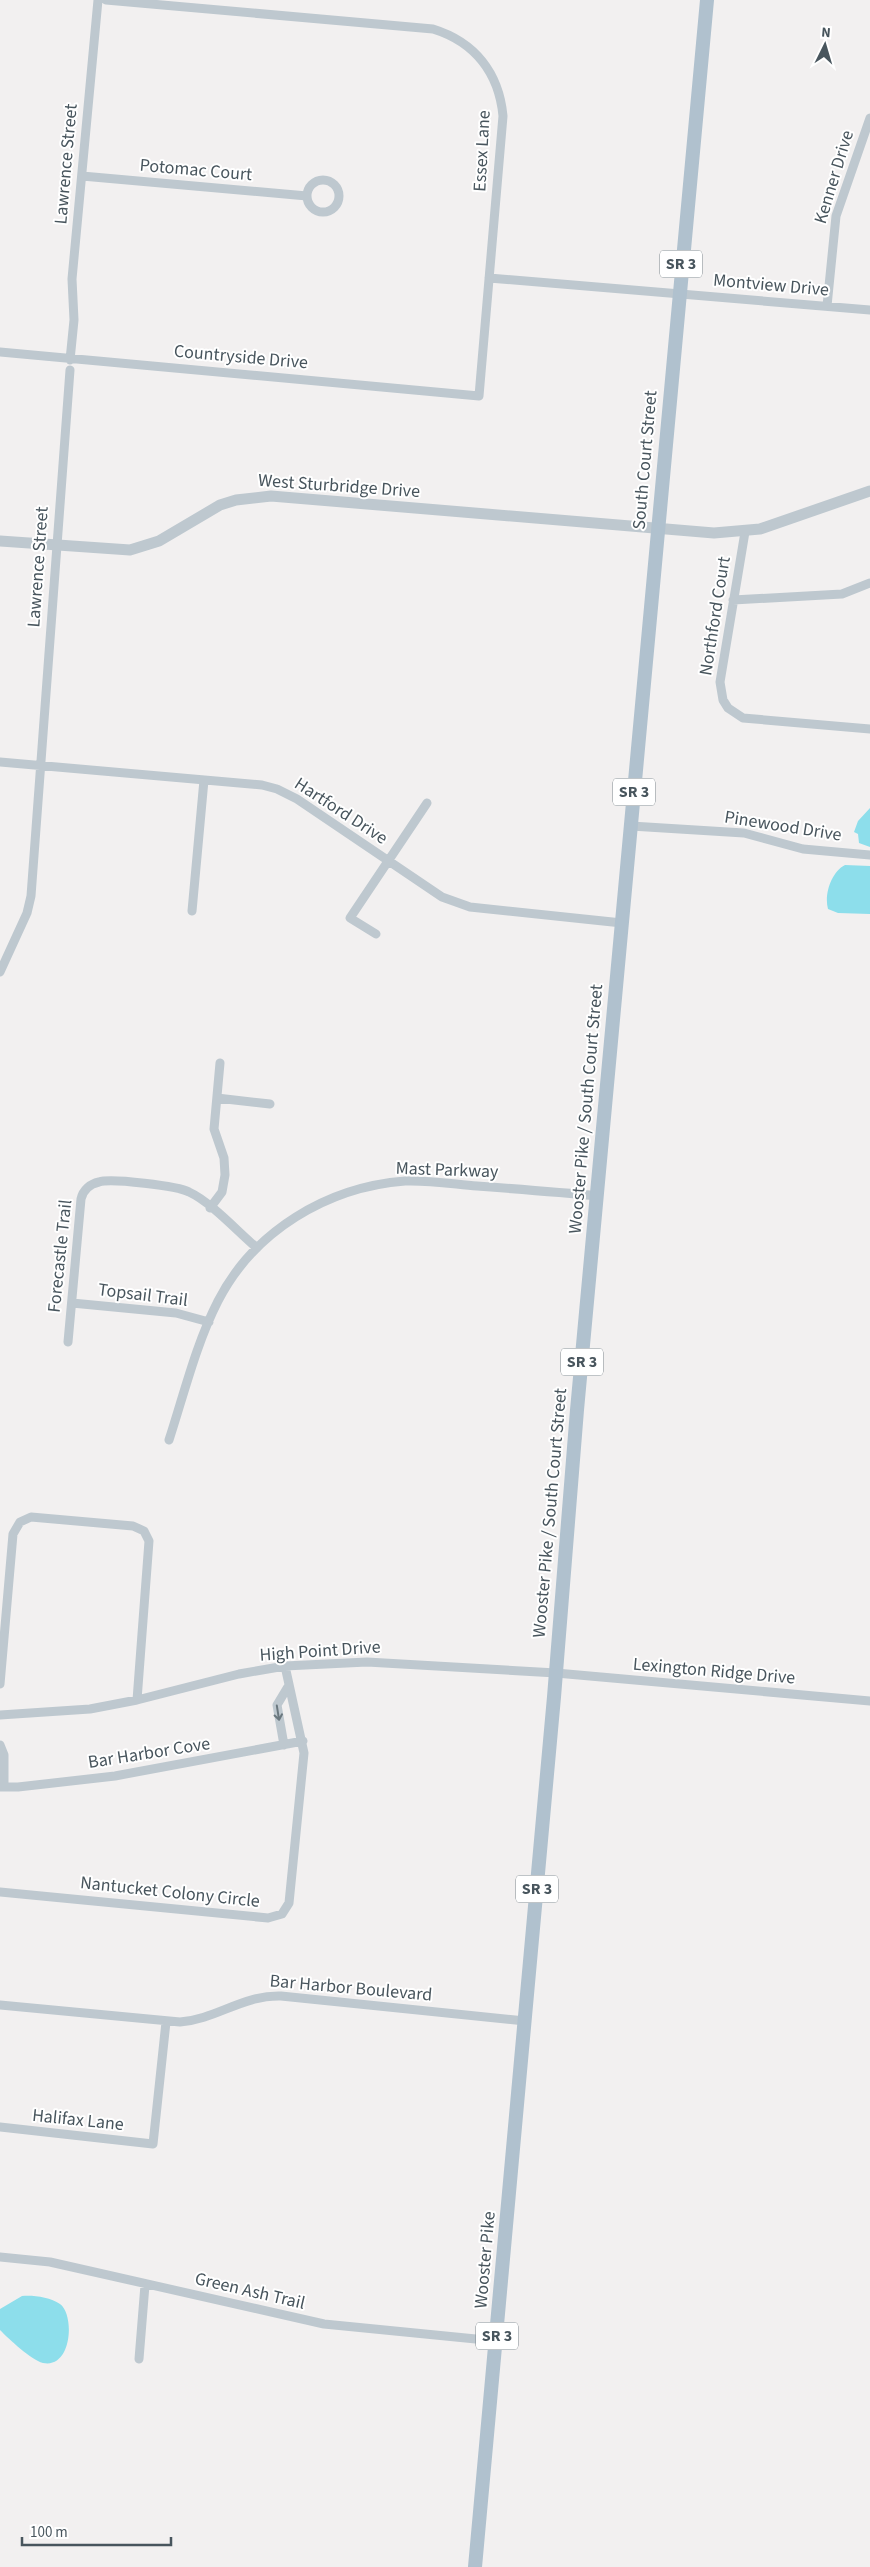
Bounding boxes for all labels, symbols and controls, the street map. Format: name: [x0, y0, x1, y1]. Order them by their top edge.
north arrow: [800, 20, 850, 70]
text: N: [821, 23, 832, 43]
street label: Lawrence Street: [48, 103, 84, 225]
street label: Essex Lane: [467, 110, 497, 192]
street label: Kenner Drive: [808, 127, 860, 227]
street label: Potomac Court: [139, 153, 253, 187]
road number: SR 3: [660, 250, 702, 278]
street label: Montview Drive: [712, 267, 830, 303]
street label: Countryside Drive: [173, 339, 309, 375]
street label: South Court Street: [626, 389, 664, 531]
street label: West Sturbridge Drive: [257, 468, 421, 504]
street label: Lawrence Street: [21, 506, 55, 628]
street label: Northford Court: [693, 555, 737, 677]
street label: Hartford Drive: [290, 772, 393, 851]
road number: SR 3: [613, 779, 655, 806]
street label: Pinewood Drive: [723, 804, 844, 848]
street label: Wooster Pike / South Court Street: [563, 983, 609, 1235]
street label: Mast Parkway: [395, 1156, 499, 1184]
street label: Forecastle Trail: [42, 1198, 78, 1314]
street label: Topsail Trail: [97, 1277, 189, 1313]
road number: SR 3: [561, 1348, 603, 1375]
street label: Wooster Pike / South Court Street: [527, 1387, 573, 1639]
street label: High Point Drive: [259, 1634, 381, 1668]
street label: Lexington Ridge Drive: [632, 1651, 796, 1691]
one-way arrow: [274, 1705, 284, 1721]
street label: Bar Harbor Cove: [86, 1731, 212, 1775]
street label: Nantucket Colony Circle: [79, 1870, 261, 1914]
road number: SR 3: [516, 1876, 558, 1902]
street label: Bar Harbor Boulevard: [269, 1968, 433, 2008]
street label: Halifax Lane: [31, 2103, 125, 2137]
street label: Wooster Pike: [468, 2210, 502, 2310]
street label: Green Ash Trail: [192, 2266, 308, 2316]
road number: SR 3: [476, 2322, 518, 2350]
scale bar: [22, 2514, 171, 2546]
text: 100 m: [30, 2522, 68, 2543]

